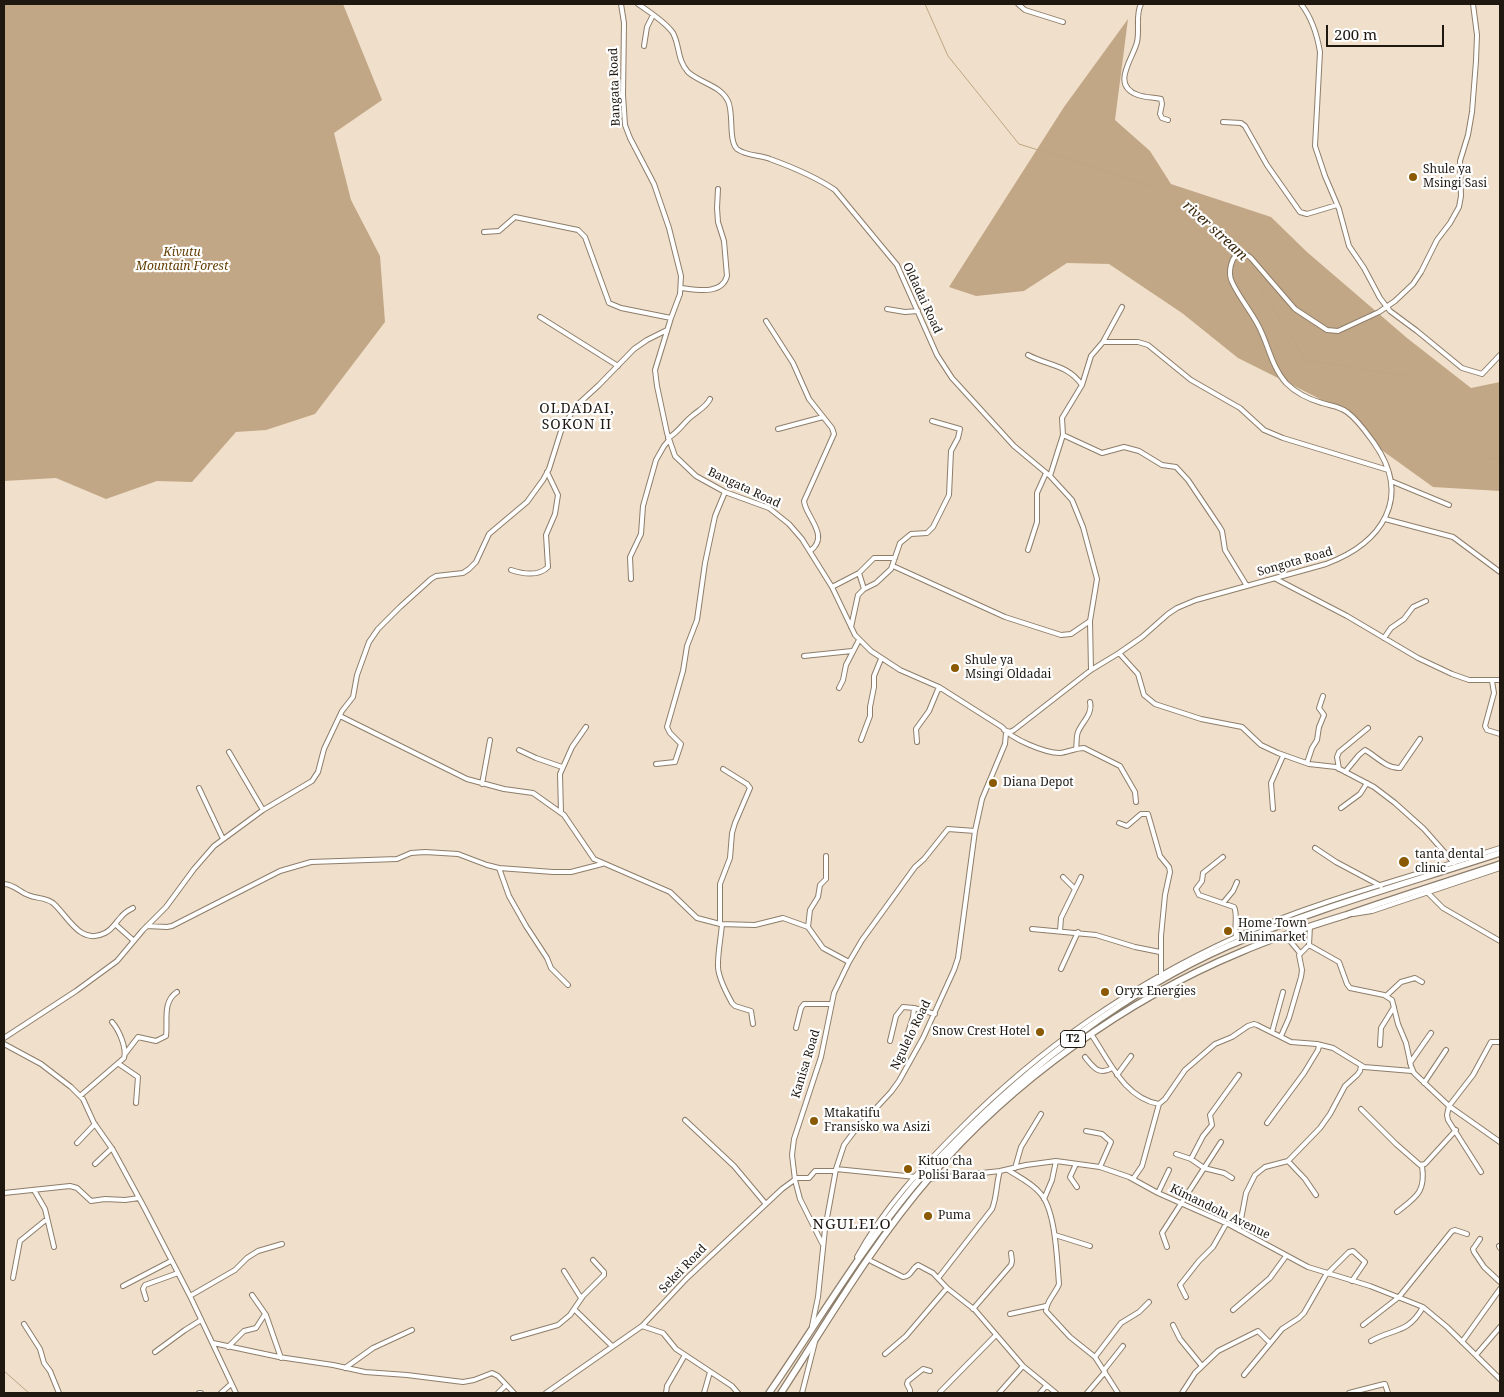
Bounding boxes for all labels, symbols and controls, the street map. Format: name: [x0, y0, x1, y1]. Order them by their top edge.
scale bar: [1329, 15, 1446, 47]
text: 200 m: [1334, 24, 1377, 44]
street label: Bangata Road: [606, 47, 624, 127]
place label: Shule ya Msingi Sasi: [1423, 163, 1487, 191]
marker: Shule ya Msingi Sasi: [1407, 171, 1419, 183]
water label: river stream: [1179, 198, 1251, 264]
park label: Kivutu Mountain Forest: [136, 246, 228, 274]
street label: Oldadai Road: [899, 260, 945, 336]
district label: OLDADAI, SOKON II: [538, 401, 616, 434]
street label: Bangata Road: [705, 465, 783, 511]
street label: Songota Road: [1256, 544, 1334, 580]
place label: Shule ya Msingi Oldadai: [965, 654, 1051, 682]
marker: Shule ya Msingi Oldadai: [949, 662, 961, 674]
place label: Diana Depot: [1003, 776, 1074, 790]
marker: Diana Depot: [987, 777, 999, 789]
place label: tanta dental clinic: [1415, 848, 1484, 876]
marker: tanta dental clinic: [1397, 855, 1411, 869]
place label: Home Town Minimarket: [1238, 917, 1307, 945]
marker: Home Town Minimarket: [1222, 925, 1234, 937]
place label: Oryx Energies: [1115, 985, 1196, 999]
marker: Oryx Energies: [1099, 986, 1111, 998]
street label: Ngulelo Road: [888, 998, 934, 1072]
place label: Snow Crest Hotel: [932, 1025, 1030, 1039]
marker: Snow Crest Hotel: [1034, 1026, 1046, 1038]
street label: Kanisa Road: [789, 1028, 823, 1100]
road number: T2: [1060, 1030, 1086, 1048]
place label: Mtakatifu Fransisko wa Asizi: [824, 1107, 930, 1135]
marker: Mtakatifu Fransisko wa Asizi: [808, 1115, 820, 1127]
place label: Kituo cha Polisi Baraa: [918, 1155, 986, 1183]
marker: Kituo cha Polisi Baraa: [902, 1163, 914, 1175]
street label: Kimandolu Avenue: [1168, 1181, 1272, 1243]
place label: Puma: [938, 1209, 971, 1223]
marker: Puma: [922, 1210, 934, 1222]
district label: NGULELO: [812, 1216, 892, 1234]
street label: Sekei Road: [656, 1242, 710, 1296]

